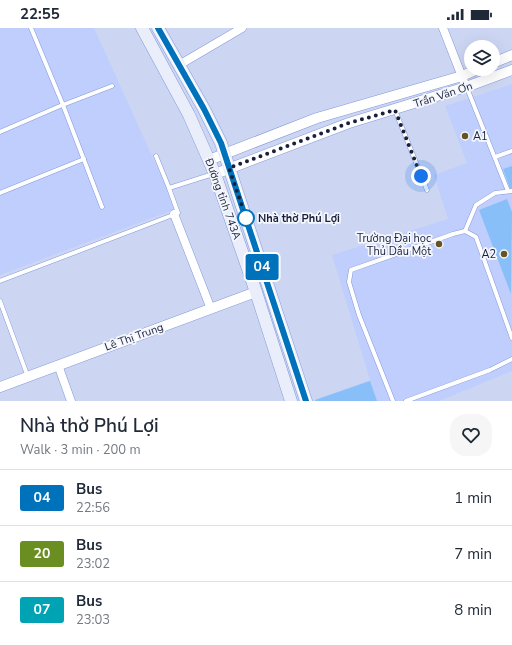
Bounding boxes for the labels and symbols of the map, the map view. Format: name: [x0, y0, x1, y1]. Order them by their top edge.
street label: Trần Văn Ơn: [412, 78, 474, 112]
place label: A1: [473, 129, 488, 144]
marker: A1: [460, 131, 470, 141]
street label: Đường tỉnh 743A: [201, 155, 245, 242]
your location: [411, 166, 431, 186]
marker: Nhà thờ Phú Lợi: [237, 209, 255, 227]
place label: Nhà thờ Phú Lợi: [258, 211, 340, 226]
place label: Trường Đại học Thủ Dầu Một: [357, 231, 431, 259]
marker: Trường Đại học Thủ Dầu Một: [434, 239, 444, 249]
place label: A2: [481, 247, 496, 262]
marker: A2: [499, 249, 509, 259]
line badge: 04: [244, 254, 280, 280]
street label: Lê Thị Trung: [103, 319, 165, 355]

